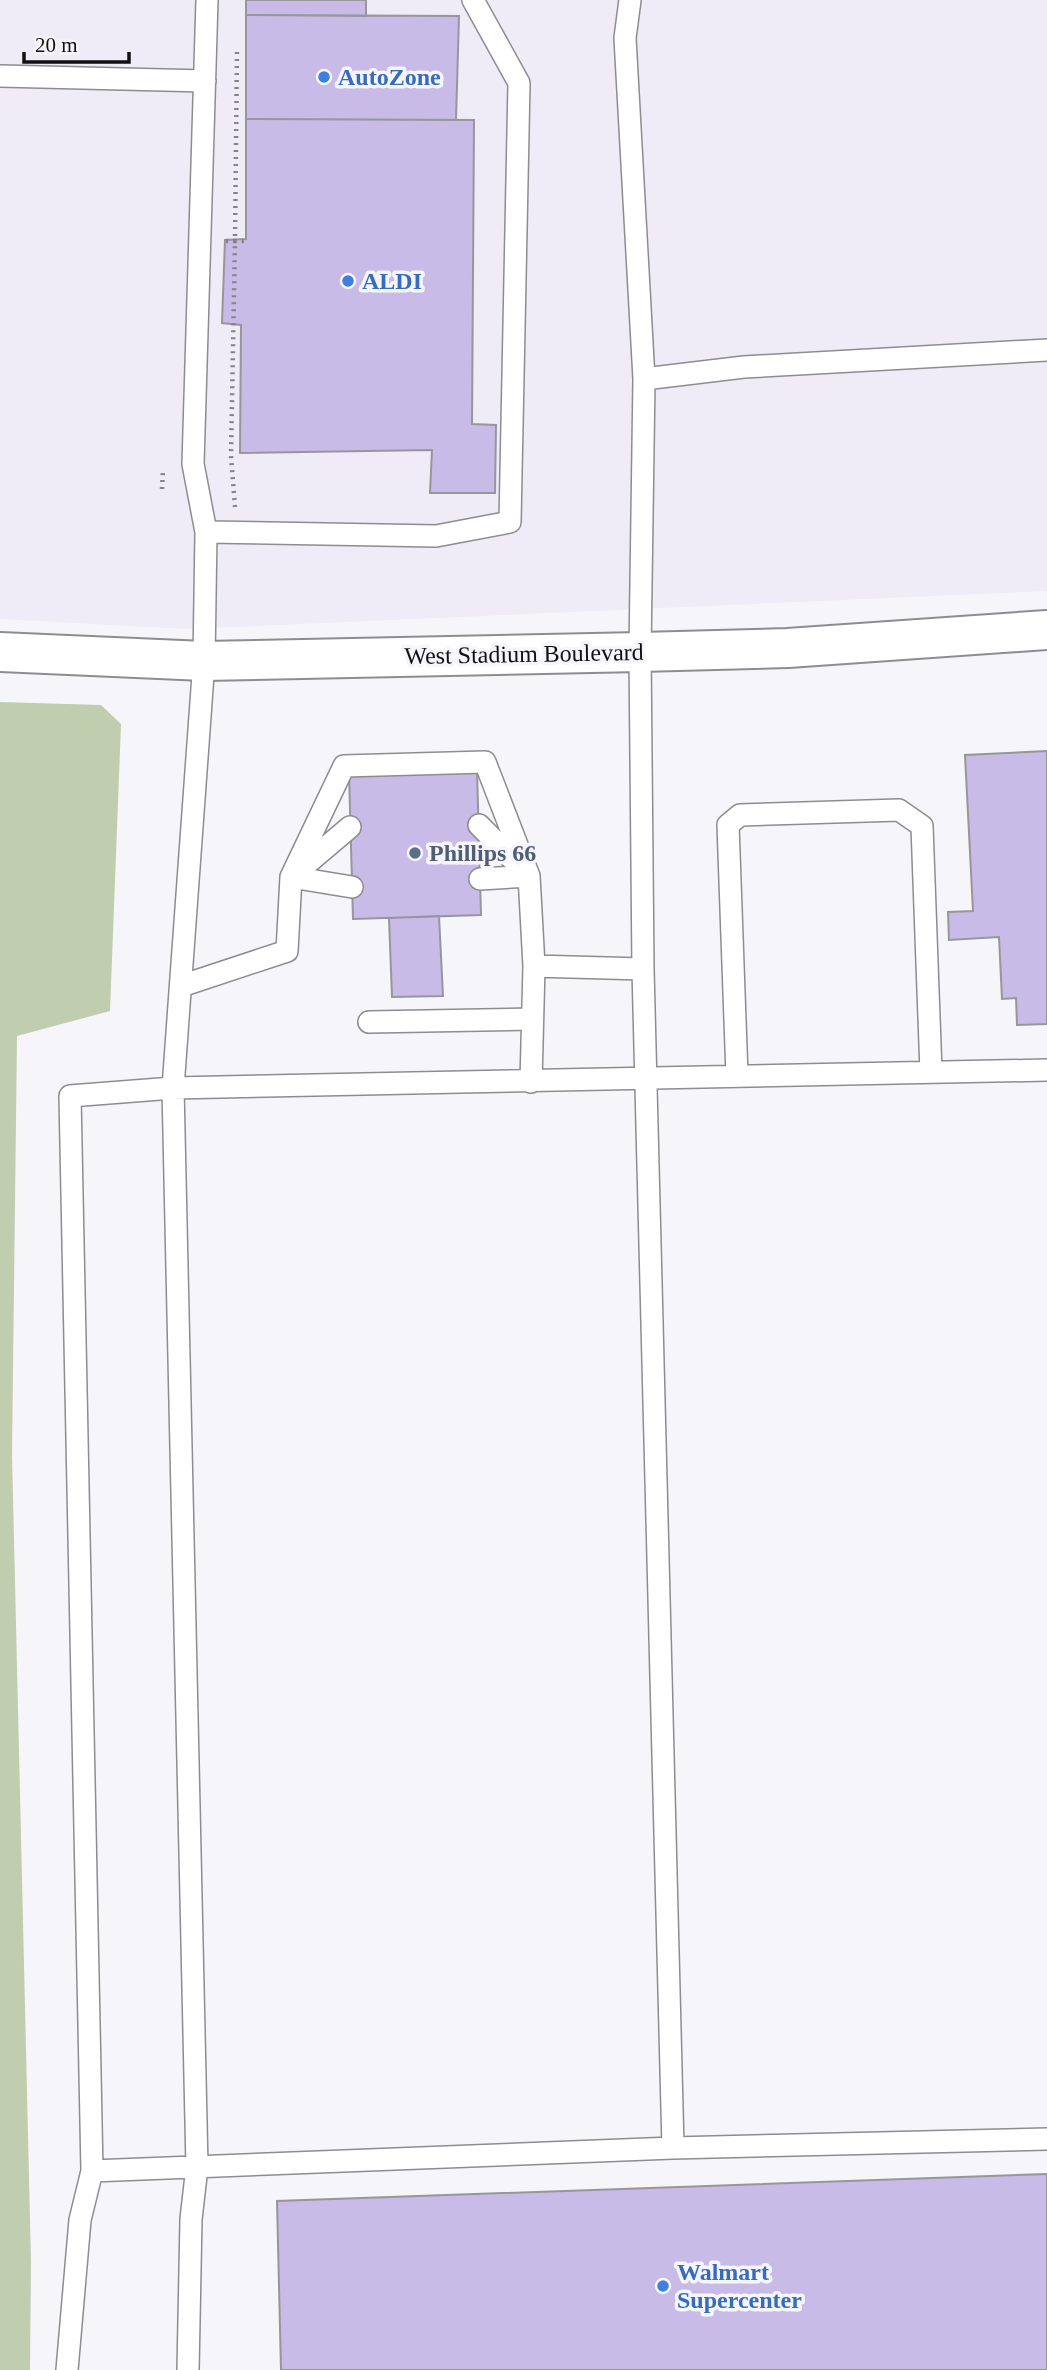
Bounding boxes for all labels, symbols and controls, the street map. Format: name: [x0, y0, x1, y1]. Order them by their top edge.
scale bar: [24, 21, 130, 65]
text: 20 m: [35, 33, 78, 57]
place label: AutoZone: [338, 64, 441, 90]
marker: AutoZone: [316, 69, 332, 85]
place label: ALDI: [362, 268, 422, 294]
marker: ALDI: [340, 273, 356, 289]
street label: West Stadium Boulevard: [404, 639, 644, 669]
place label: Phillips 66: [429, 840, 536, 866]
marker: Phillips 66: [407, 845, 423, 861]
place label: Walmart Supercenter: [677, 2259, 802, 2313]
marker: Walmart Supercenter: [655, 2278, 671, 2294]

